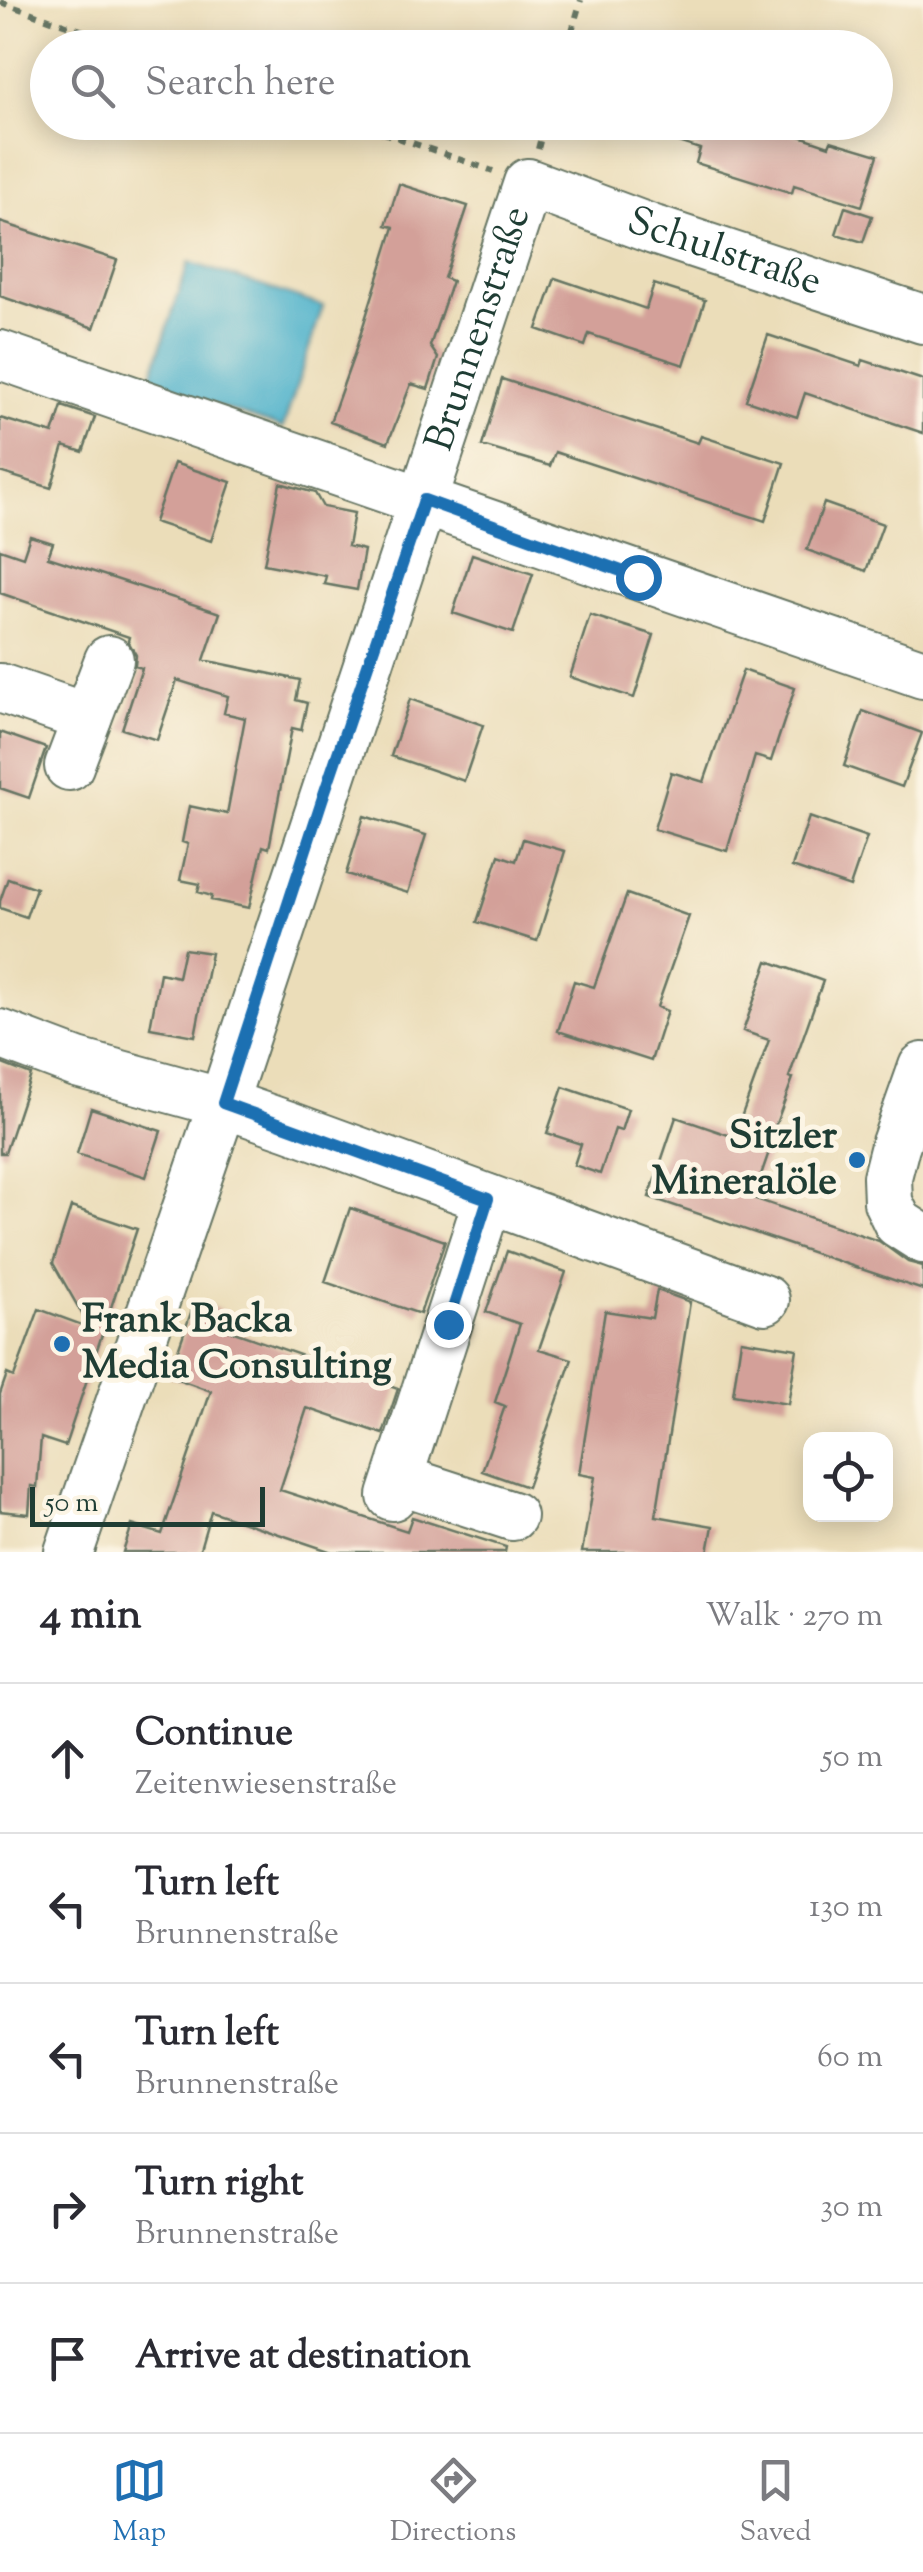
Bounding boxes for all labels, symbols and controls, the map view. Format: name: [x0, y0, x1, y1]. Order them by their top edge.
search box: [30, 30, 893, 140]
icon: search: [65, 58, 120, 113]
text: Search here: [145, 58, 336, 112]
street label: Schulstraße: [619, 194, 829, 312]
street label: Brunnenstraße: [412, 199, 547, 459]
route start: [616, 555, 662, 601]
place label: Sitzler Mineralöle: [652, 1109, 838, 1212]
marker: Sitzler Mineralöle: [846, 1149, 868, 1171]
place label: Frank Backa Media Consulting: [82, 1293, 392, 1396]
route end: [426, 1302, 472, 1348]
marker: Frank Backa Media Consulting: [51, 1333, 73, 1355]
map controls: [803, 1432, 893, 1522]
button: locate: [803, 1432, 893, 1522]
scale bar: [30, 1482, 265, 1526]
text: 50 m: [45, 1484, 99, 1524]
text: 4 min: [40, 1587, 142, 1647]
text: Walk · 270 m: [706, 1594, 883, 1640]
text: Continue: [135, 1708, 293, 1762]
icon: ahead: [40, 1731, 95, 1786]
text: 50 m: [822, 1735, 883, 1781]
text: Zeitenwiesenstraße: [135, 1762, 397, 1808]
text: Turn left: [135, 1858, 279, 1912]
icon: left: [40, 1881, 95, 1936]
text: 130 m: [809, 1885, 883, 1931]
text: Brunnenstraße: [135, 1912, 339, 1958]
text: Turn left: [135, 2008, 279, 2062]
icon: left: [40, 2031, 95, 2086]
text: 60 m: [817, 2035, 883, 2081]
text: Brunnenstraße: [135, 2062, 339, 2108]
text: Turn right: [135, 2158, 303, 2212]
icon: right: [40, 2181, 95, 2236]
text: 30 m: [820, 2185, 883, 2231]
text: Brunnenstraße: [135, 2212, 339, 2258]
icon: arrive: [40, 2331, 95, 2386]
text: Arrive at destination: [135, 2331, 471, 2385]
tab: Map: [112, 2453, 167, 2553]
tab: Directions: [390, 2453, 516, 2553]
tab: Saved: [739, 2453, 811, 2553]

